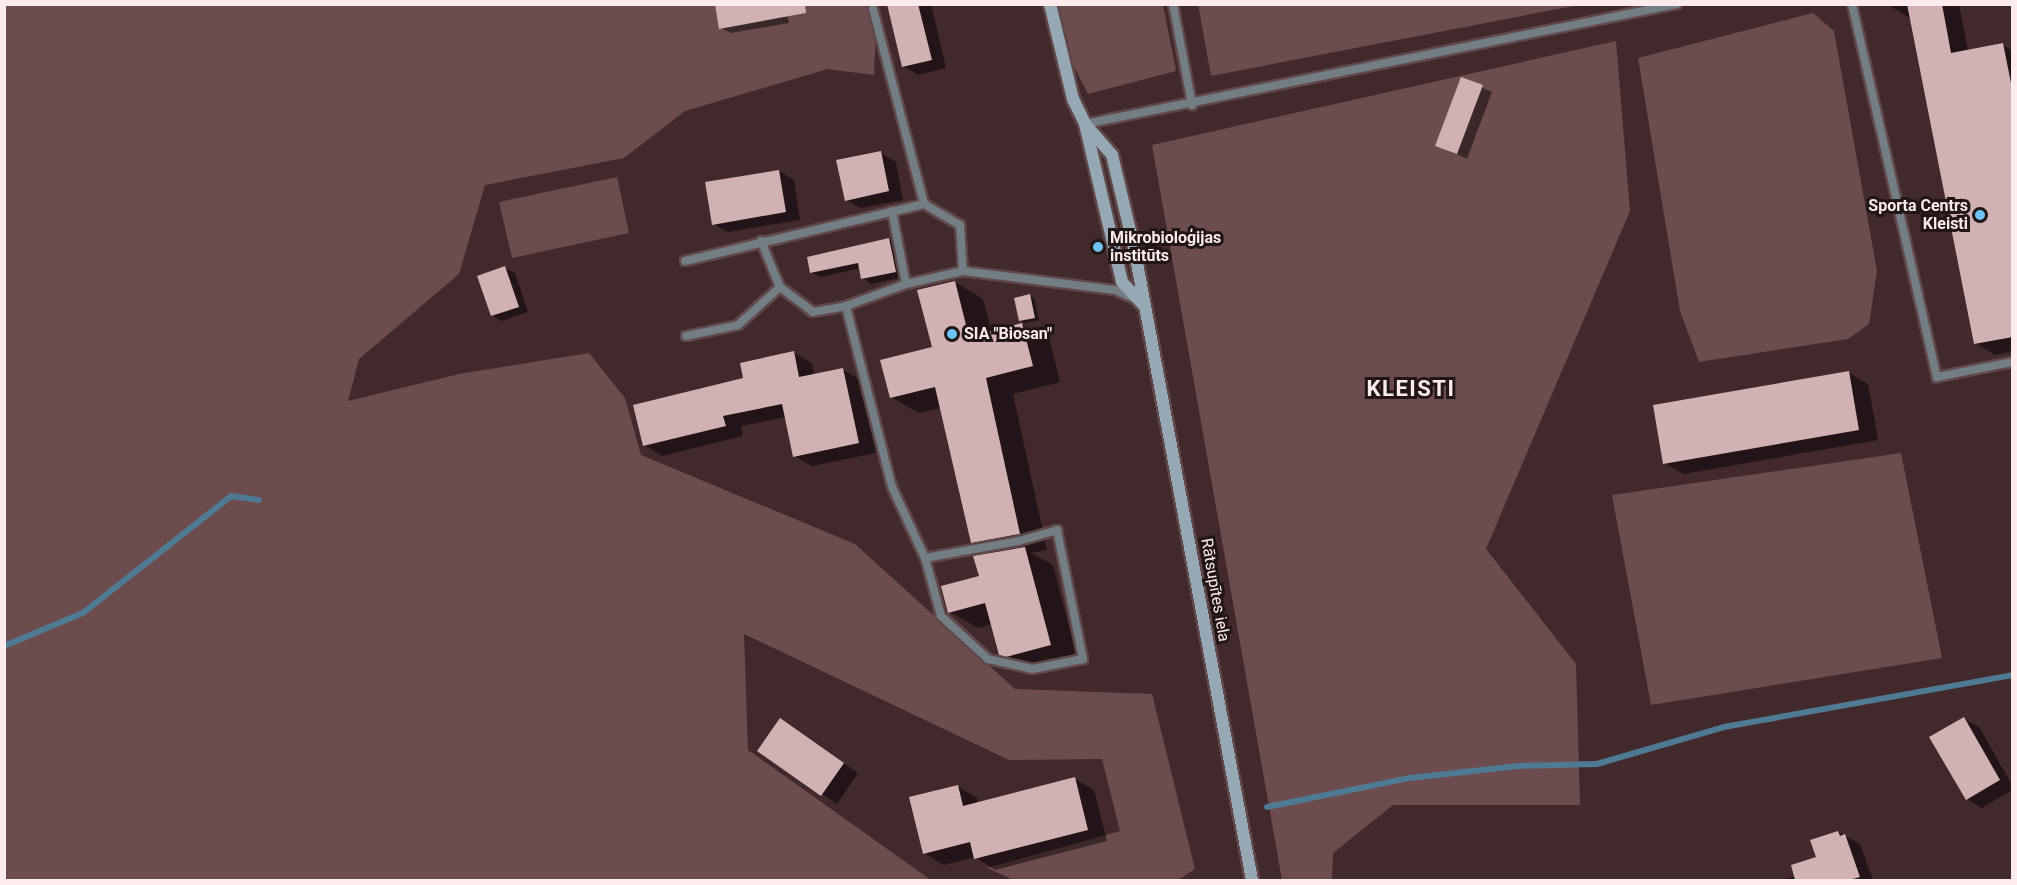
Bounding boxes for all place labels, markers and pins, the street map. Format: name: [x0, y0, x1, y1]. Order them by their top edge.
place label: Sporta Centrs Kleisti: [1868, 196, 1968, 234]
marker: Sporta Centrs Kleisti: [1973, 208, 1987, 222]
place label: Mikrobioloģijas institūts: [1110, 228, 1221, 266]
marker: Mikrobioloģijas institūts: [1091, 240, 1105, 254]
place label: SIA "Biosan": [964, 324, 1052, 344]
marker: SIA "Biosan": [945, 327, 959, 341]

